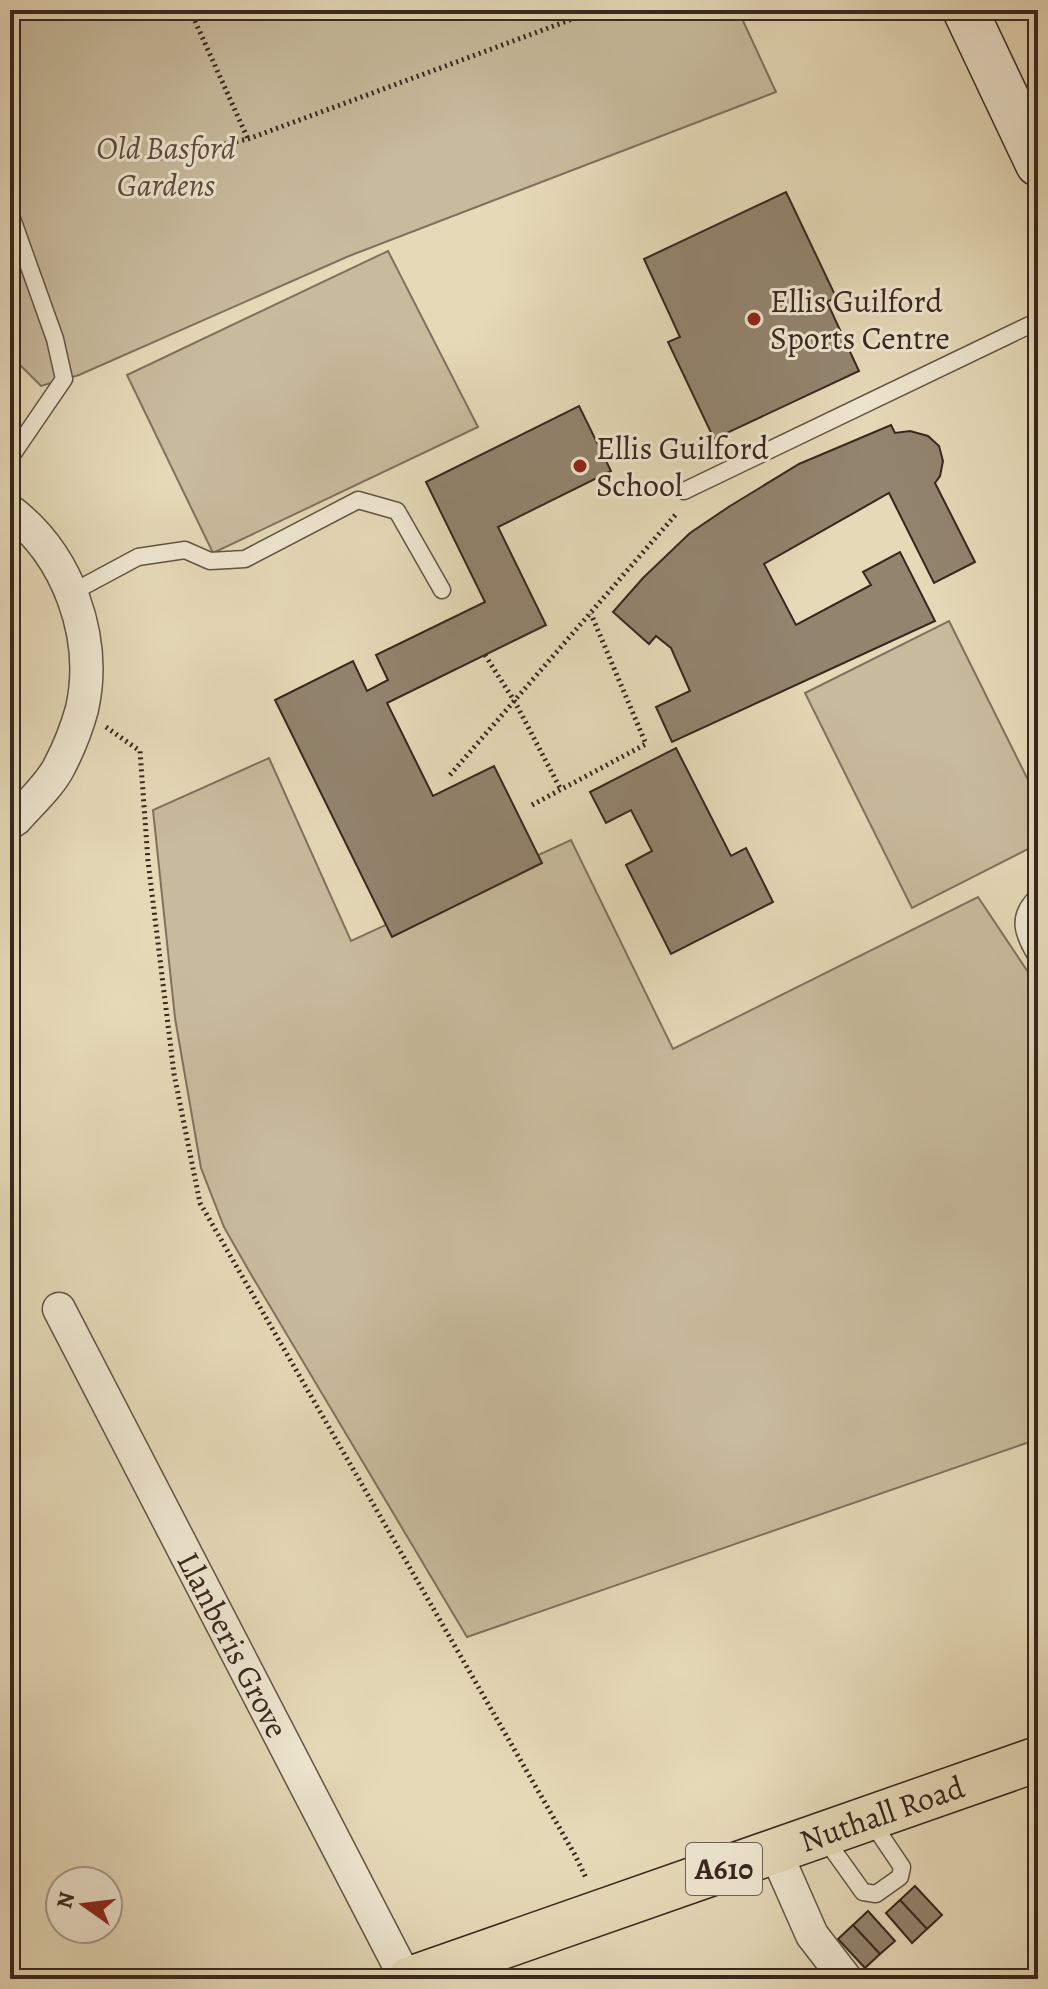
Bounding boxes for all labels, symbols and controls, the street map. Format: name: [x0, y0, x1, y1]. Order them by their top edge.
park label: Old Basford Gardens: [96, 126, 236, 207]
place label: Ellis Guilford Sports Centre: [770, 279, 950, 360]
marker: Ellis Guilford Sports Centre: [745, 310, 763, 328]
place label: Ellis Guilford School: [596, 426, 769, 507]
marker: Ellis Guilford School: [571, 457, 589, 475]
street label: Llanberis Grove: [166, 1544, 299, 1745]
street label: Nuthall Road: [794, 1764, 971, 1863]
road number: A610: [686, 1843, 762, 1895]
north arrow: [44, 1865, 124, 1945]
text: N: [49, 1889, 82, 1912]

